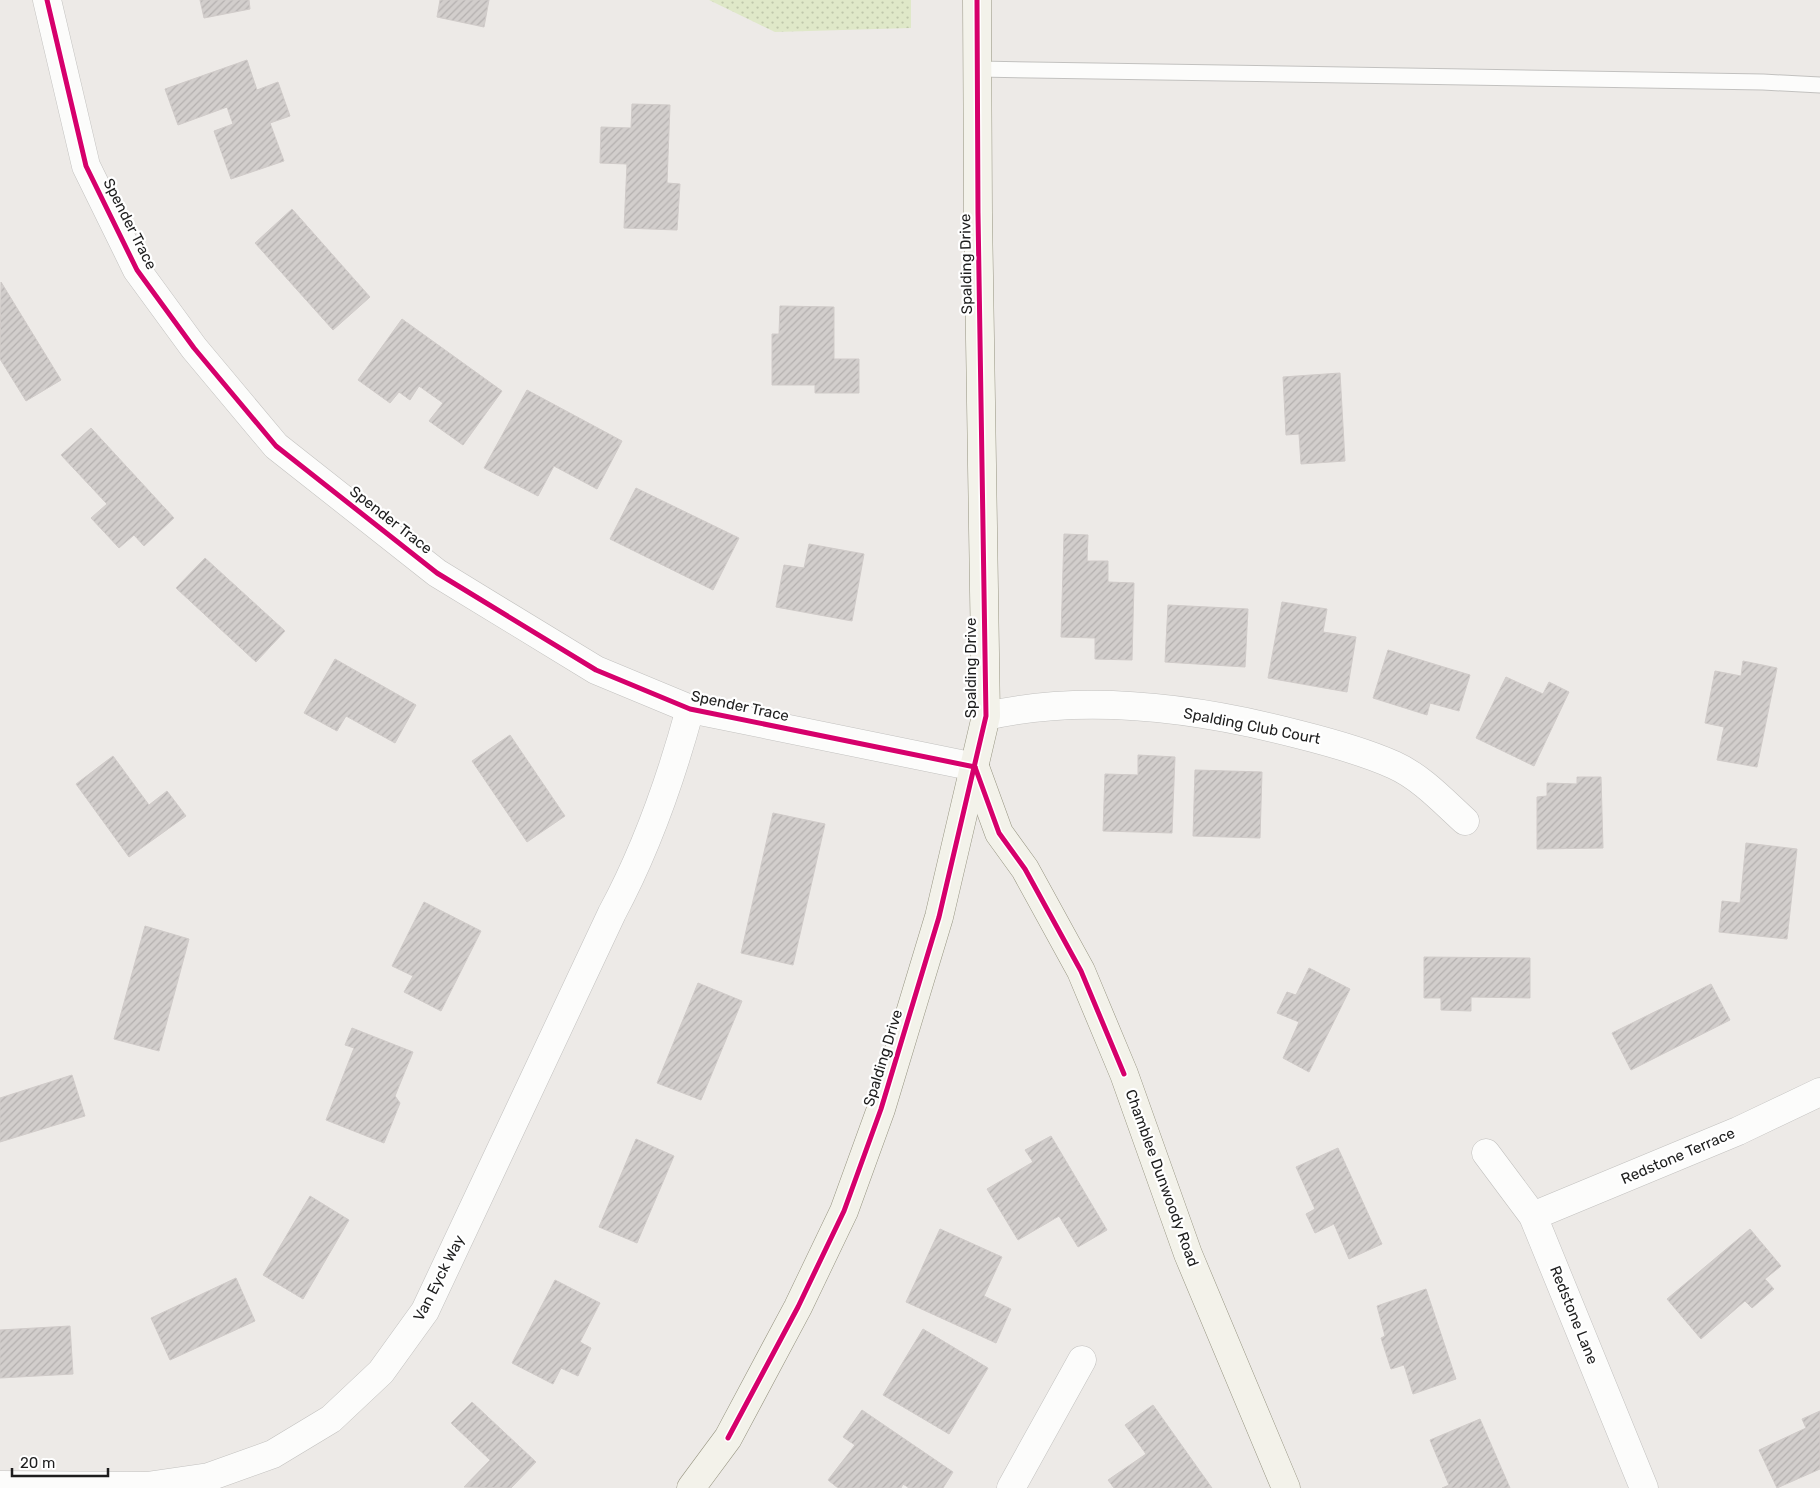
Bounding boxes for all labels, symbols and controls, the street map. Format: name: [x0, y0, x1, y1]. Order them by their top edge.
street label: Spender Trace: [99, 175, 161, 273]
street label: Spalding Drive: [956, 214, 976, 314]
street label: Spender Trace: [346, 482, 436, 558]
street label: Spalding Drive: [962, 618, 980, 718]
street label: Spender Trace: [689, 687, 791, 725]
street label: Spalding Club Court: [1182, 704, 1322, 748]
street label: Spalding Drive: [860, 1007, 906, 1109]
street label: Chamblee Dunwoody Road: [1122, 1087, 1202, 1269]
street label: Redstone Terrace: [1618, 1124, 1738, 1188]
street label: Van Eyck Way: [410, 1232, 468, 1324]
street label: Redstone Lane: [1546, 1263, 1602, 1367]
scale bar: [12, 1446, 109, 1478]
text: 20 m: [20, 1454, 55, 1472]

